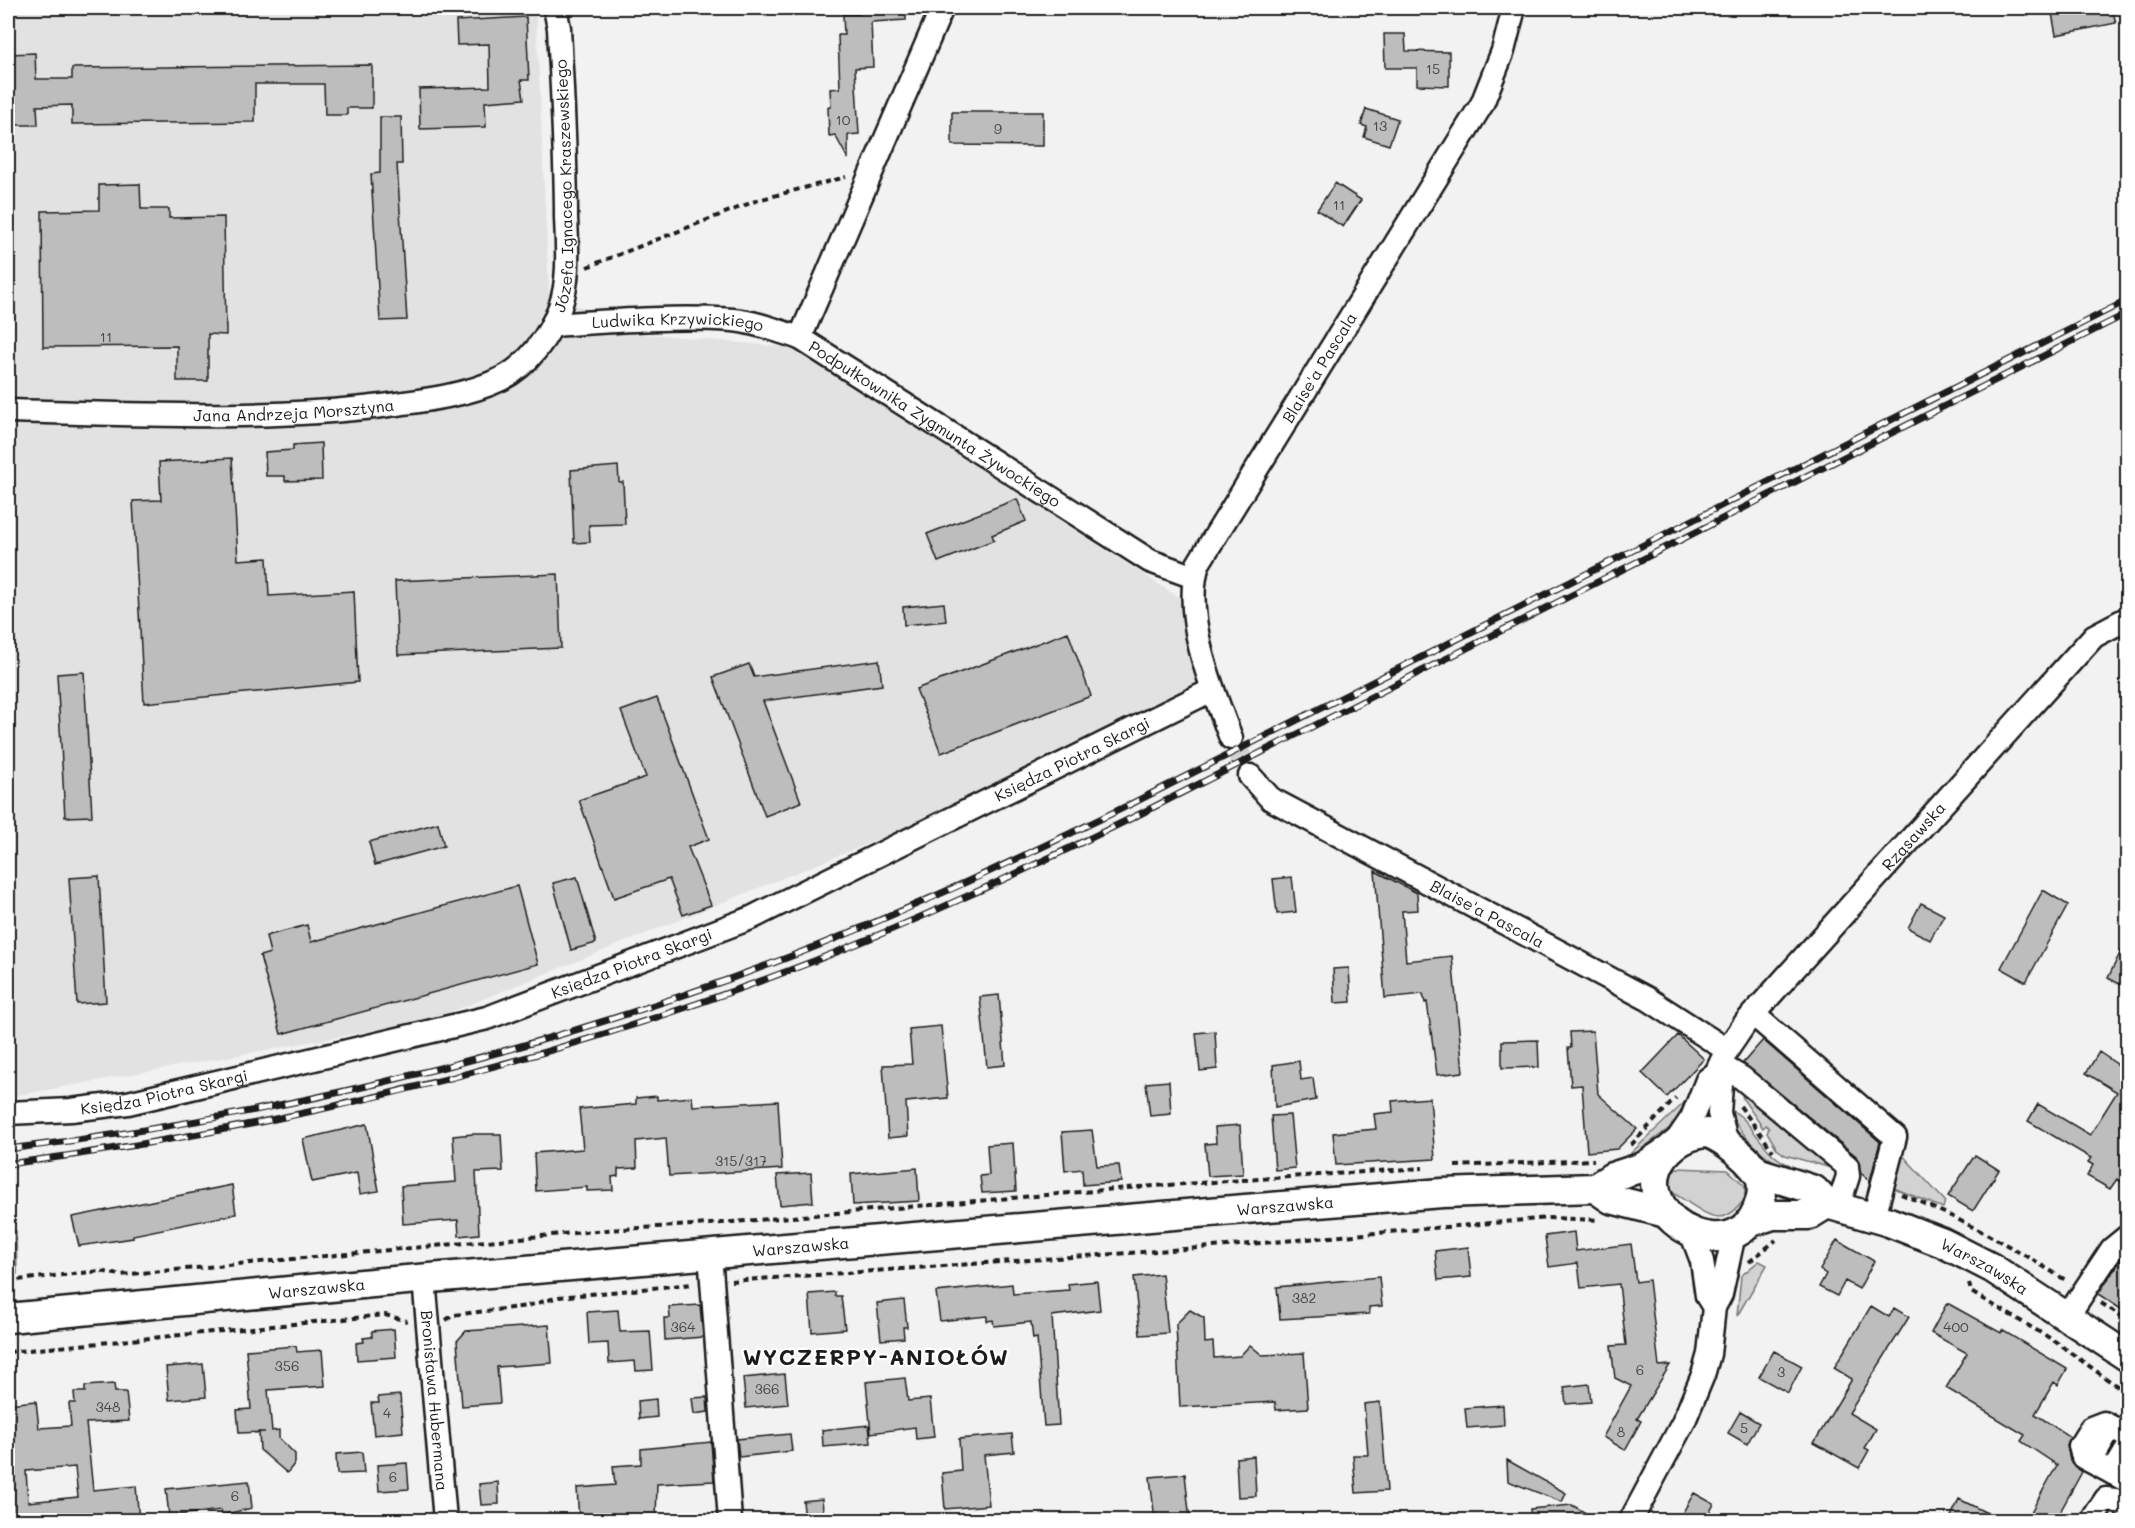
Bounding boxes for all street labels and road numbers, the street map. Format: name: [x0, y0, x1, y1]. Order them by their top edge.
street label: Józefa Ignacego Kraszewskiego: [548, 59, 577, 315]
street label: Ludwika Krzywickiego: [591, 308, 766, 336]
street label: Blaise'a Pascala: [1277, 308, 1361, 426]
street label: Podpułkownika Zygmunta Żywockiego: [805, 335, 1065, 511]
street label: Jana Andrzeja Morsztyna: [193, 394, 395, 425]
street label: Księdza Piotra Skargi: [991, 712, 1153, 806]
street label: Rząsawska: [1877, 797, 1950, 875]
street label: Blaise'a Pascala: [1427, 874, 1548, 952]
street label: Księdza Piotra Skargi: [548, 923, 715, 1003]
street label: Księdza Piotra Skargi: [79, 1064, 250, 1119]
street label: Warszawska: [1236, 1191, 1334, 1220]
street label: Warszawska: [751, 1232, 850, 1261]
street label: Warszawska: [1937, 1233, 2033, 1299]
street label: Warszawska: [267, 1273, 366, 1303]
street label: Bronisława Hubermana: [417, 1309, 453, 1492]

